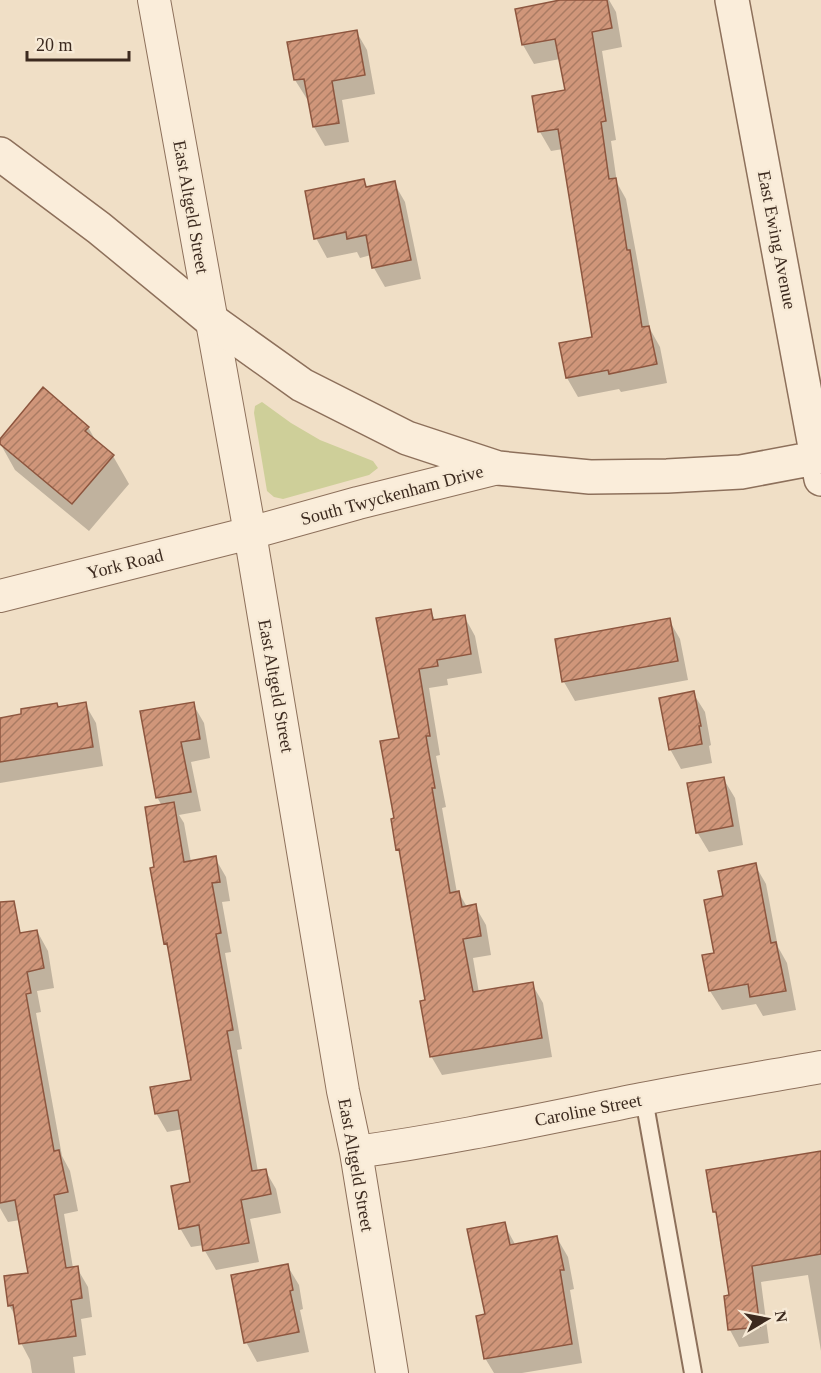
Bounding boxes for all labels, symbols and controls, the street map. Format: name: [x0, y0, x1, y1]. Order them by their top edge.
scale bar: [27, 24, 129, 62]
text: 20 m: [36, 35, 73, 55]
street label: East Altgeld Street: [169, 139, 213, 275]
street label: East Ewing Avenue: [754, 169, 800, 311]
street label: South Twyckenham Drive: [298, 461, 486, 529]
street label: York Road: [85, 545, 165, 583]
street label: East Altgeld Street: [254, 618, 298, 754]
street label: Caroline Street: [533, 1090, 643, 1130]
street label: East Altgeld Street: [334, 1097, 378, 1233]
north arrow: [737, 1289, 797, 1349]
text: N: [772, 1309, 791, 1324]

